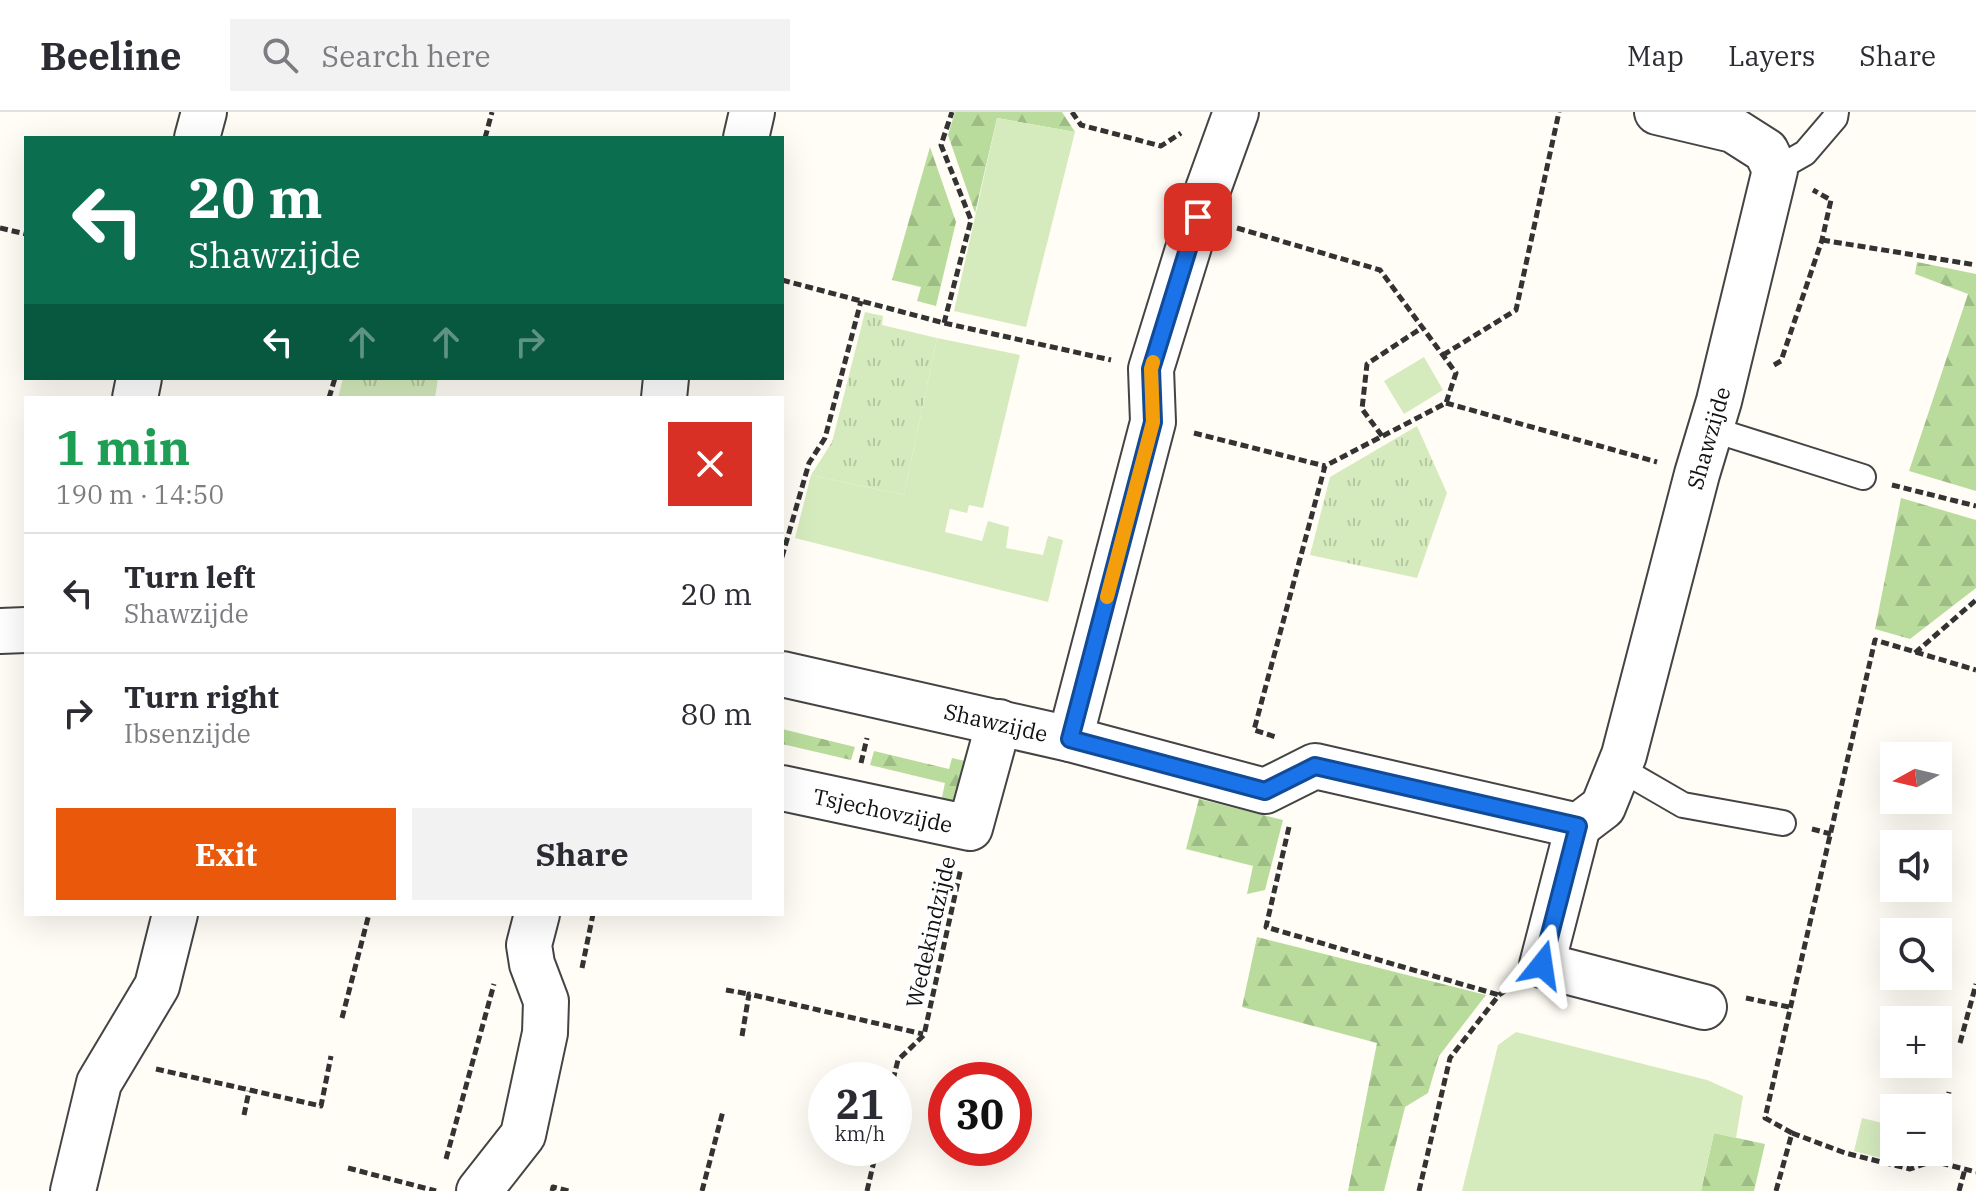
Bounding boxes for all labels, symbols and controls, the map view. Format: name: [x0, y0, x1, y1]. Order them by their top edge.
search box: [230, 19, 790, 91]
text: Beeline: [40, 31, 182, 80]
icon: search: [258, 33, 302, 77]
text: Search here: [322, 36, 491, 75]
text: Map: [1627, 37, 1684, 74]
text: Layers: [1728, 37, 1815, 74]
text: Share: [1859, 37, 1936, 74]
text: 20 m: [188, 161, 323, 233]
icon: left: [56, 168, 160, 272]
pin: [1164, 183, 1232, 251]
icon: arrive: [1176, 195, 1220, 239]
text: Shawzijde: [188, 231, 361, 278]
icon: left: [256, 320, 300, 364]
icon: ahead: [340, 320, 384, 364]
icon: ahead: [424, 320, 468, 364]
icon: right: [508, 320, 552, 364]
street label: Shawzijde: [1680, 383, 1736, 493]
text: 1 min: [56, 416, 190, 478]
button: close: [668, 422, 752, 506]
text: 190 m · 14:50: [56, 477, 224, 511]
text: Turn left: [124, 557, 256, 596]
icon: left: [56, 571, 100, 615]
text: 20 m: [680, 574, 752, 613]
text: Shawzijde: [124, 596, 249, 630]
text: Turn right: [124, 677, 279, 716]
icon: right: [56, 691, 100, 735]
text: 80 m: [680, 694, 752, 733]
street label: Shawzijde: [941, 696, 1051, 748]
text: Ibsenzijde: [124, 716, 251, 750]
north arrow: [1880, 742, 1952, 814]
map controls: [1880, 742, 1952, 1166]
street label: Tsjechovzijde: [811, 781, 955, 839]
button: Exit: [56, 808, 396, 900]
button: Share: [412, 808, 752, 900]
button: sound: [1880, 830, 1952, 902]
street label: Wedekindzijde: [898, 853, 962, 1011]
button: search: [1880, 918, 1952, 990]
position arrow: [1500, 923, 1584, 1007]
button: +: [1880, 1006, 1952, 1078]
speed limit sign: 30: [928, 1062, 1032, 1166]
text: 21: [836, 1078, 884, 1130]
button: −: [1880, 1094, 1952, 1166]
text: km/h: [835, 1120, 885, 1147]

